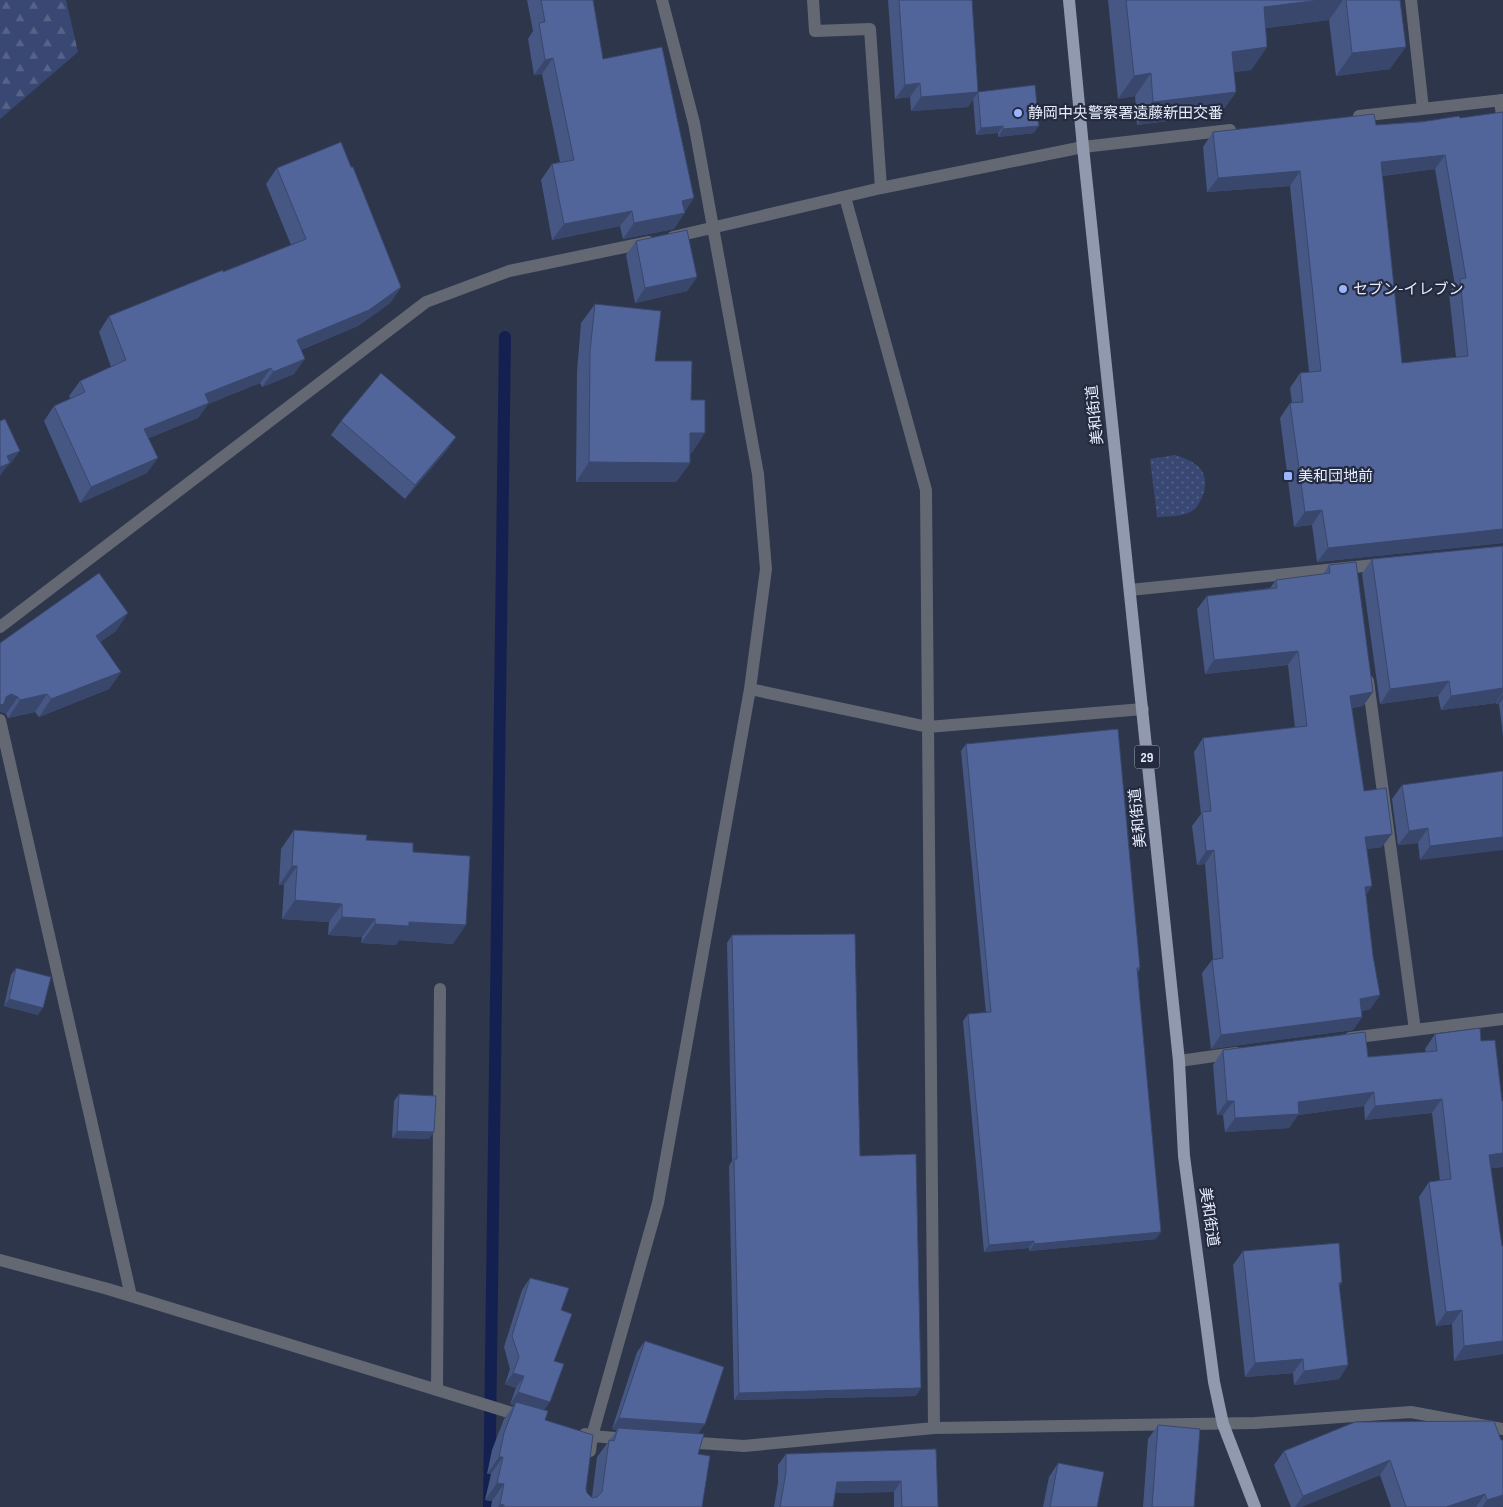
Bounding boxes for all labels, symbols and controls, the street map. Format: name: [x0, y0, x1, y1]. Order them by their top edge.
place label: 静岡中央警察署遠藤新田交番: [1028, 104, 1223, 123]
marker: 静岡中央警察署遠藤新田交番: [1012, 107, 1024, 119]
place label: セブン-イレブン: [1353, 280, 1464, 299]
marker: セブン-イレブン: [1337, 283, 1349, 295]
street label: 美和街道: [1082, 384, 1108, 446]
place label: 美和団地前: [1298, 467, 1373, 486]
marker: 美和団地前: [1282, 470, 1294, 482]
road number: 29: [1134, 746, 1160, 769]
street label: 美和街道: [1125, 787, 1151, 849]
street label: 美和街道: [1195, 1186, 1223, 1248]

